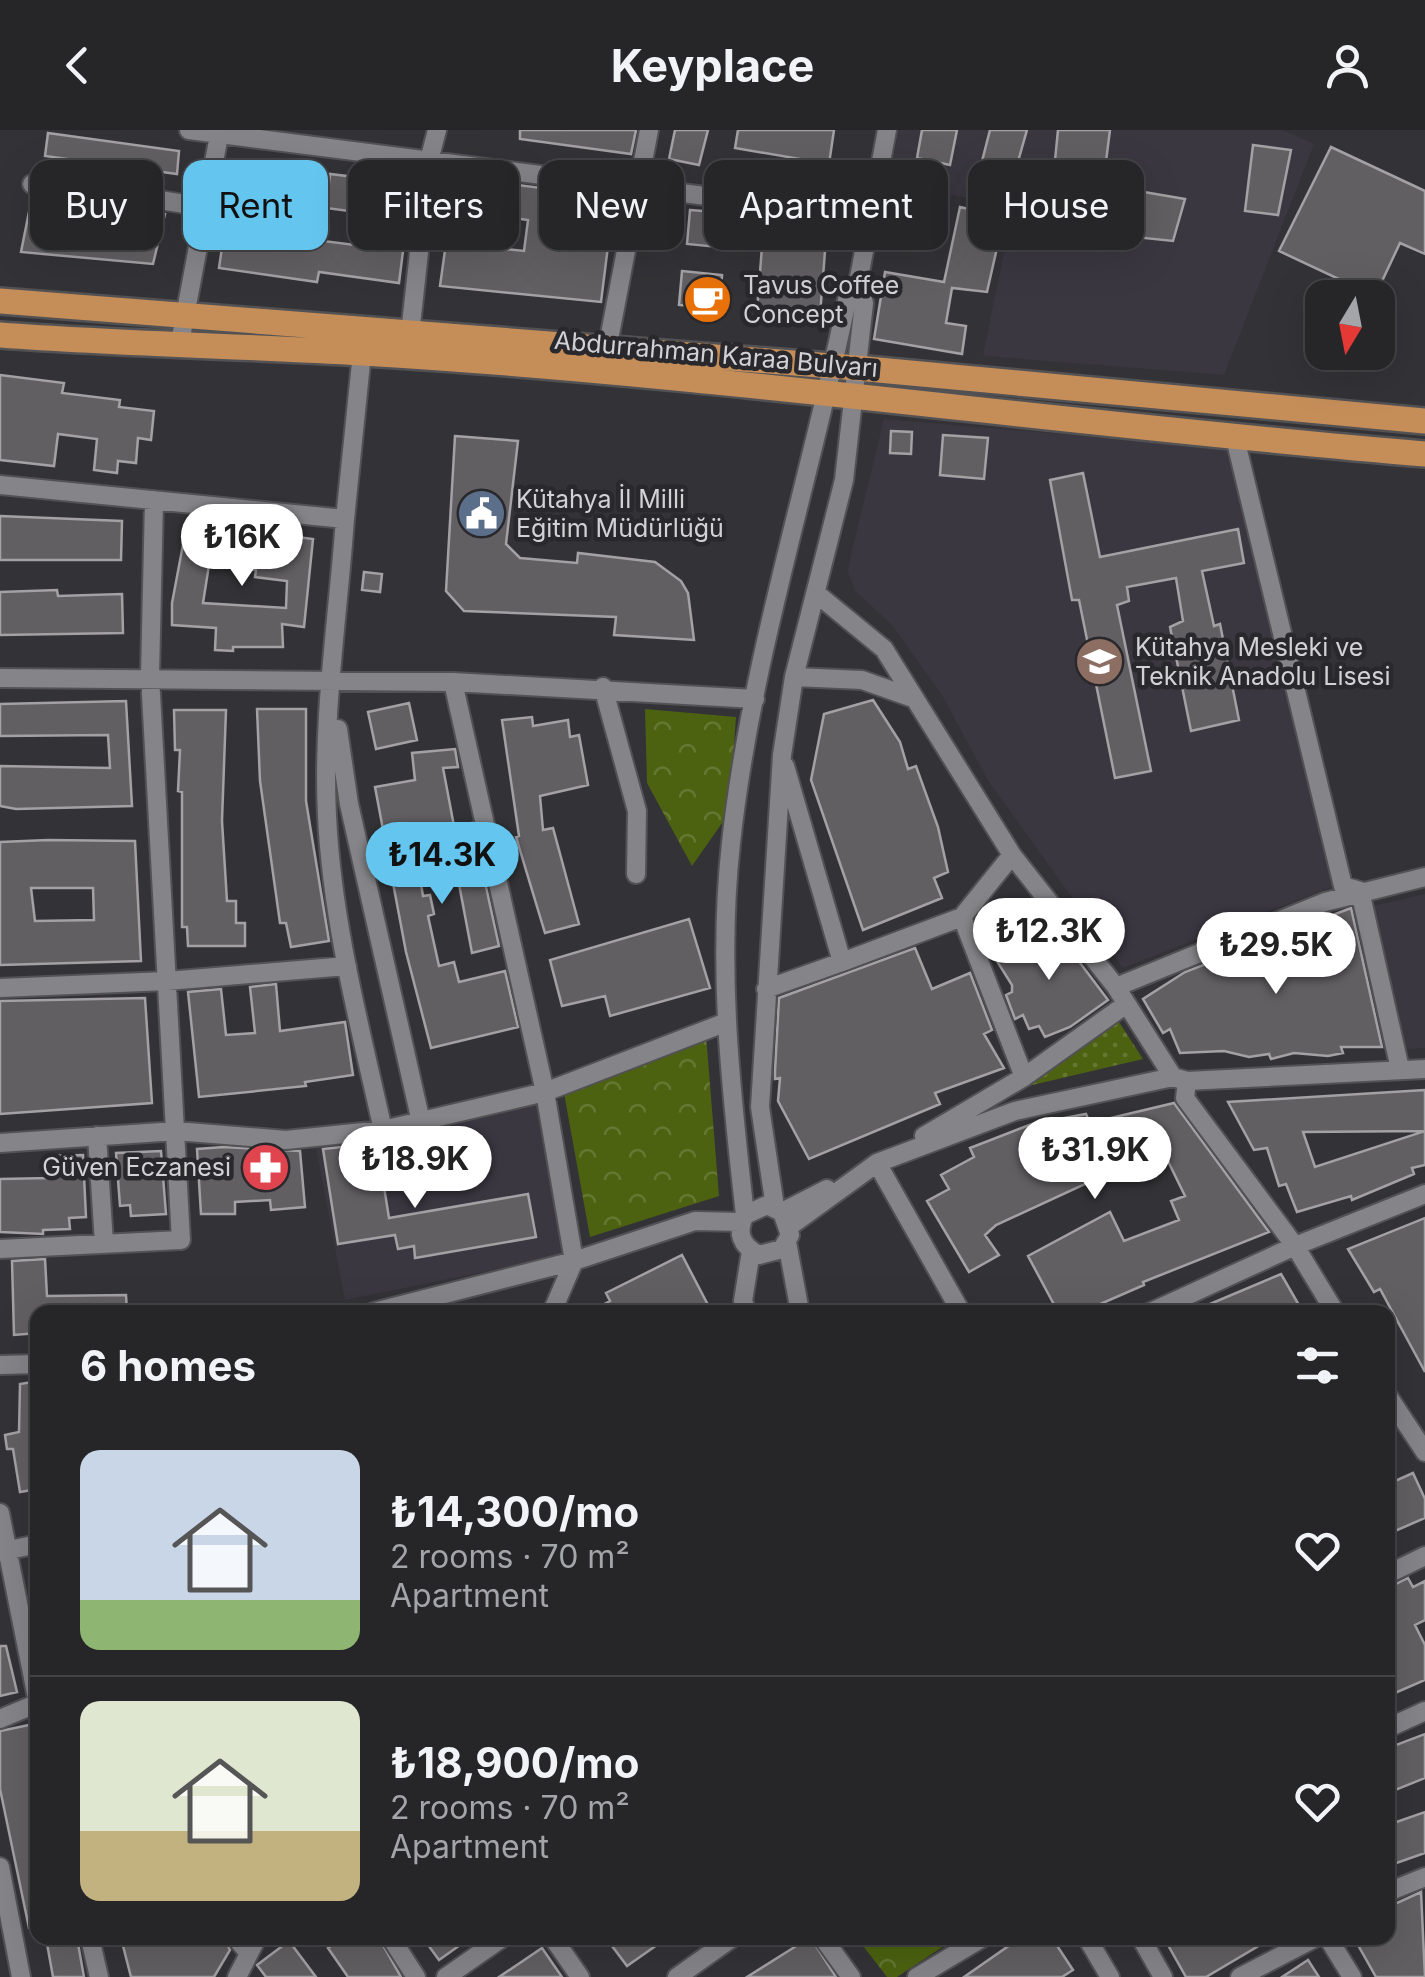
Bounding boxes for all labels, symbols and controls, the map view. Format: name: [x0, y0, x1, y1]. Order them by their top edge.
icon: back: [50, 38, 105, 93]
text: Keyplace: [611, 38, 814, 93]
icon: person: [1320, 38, 1375, 93]
chip: Buy: [30, 160, 163, 250]
chip: Rent: [183, 160, 328, 250]
chip: Filters: [348, 160, 519, 250]
chip: New: [539, 160, 684, 250]
chip: Apartment: [704, 160, 948, 250]
chip: House: [968, 160, 1144, 250]
place label: Tavus Coffee Concept: [743, 270, 899, 329]
cafe icon: Tavus Coffee Concept: [682, 273, 734, 325]
north arrow: [1305, 280, 1395, 370]
map controls: [1305, 280, 1395, 370]
street label: Abdurrahman Karaa Bulvarı: [553, 325, 879, 383]
place label: Kütahya İl Milli Eğitim Müdürlüğü: [516, 483, 724, 543]
public building icon: Kütahya İl Milli Eğitim Müdürlüğü: [455, 487, 507, 539]
pin: ₺16K: [183, 504, 301, 589]
text: ₺16K: [203, 517, 281, 556]
place label: Kütahya Mesleki ve Teknik Anadolu Lisesi: [1135, 632, 1391, 691]
school or university icon: Kütahya Mesleki ve Teknik Anadolu Lisesi: [1074, 635, 1126, 687]
pin: ₺14.3K: [361, 822, 523, 907]
text: ₺14.3K: [388, 835, 496, 874]
pin: ₺12.3K: [968, 898, 1130, 983]
text: ₺12.3K: [995, 911, 1103, 950]
pin: ₺29.5K: [1195, 912, 1357, 997]
text: ₺29.5K: [1219, 925, 1333, 964]
pin: ₺31.9K: [1014, 1117, 1176, 1202]
pin: ₺18.9K: [334, 1126, 496, 1211]
text: ₺31.9K: [1040, 1130, 1150, 1169]
text: ₺18.9K: [361, 1139, 469, 1178]
pharmacy icon: Güven Eczanesi: [240, 1141, 292, 1193]
place label: Güven Eczanesi: [42, 1152, 231, 1182]
icon: filters: [1290, 1338, 1345, 1393]
text: 6 homes: [80, 1340, 256, 1391]
text: ₺14,300/mo: [390, 1486, 639, 1537]
icon: home: [160, 1490, 280, 1610]
icon: heart: [1290, 1523, 1345, 1578]
text: 2 rooms · 70 m²: [390, 1537, 630, 1576]
text: Apartment: [390, 1576, 549, 1615]
text: ₺18,900/mo: [390, 1737, 639, 1788]
icon: home: [160, 1741, 280, 1861]
icon: heart: [1290, 1774, 1345, 1829]
text: 2 rooms · 70 m²: [390, 1788, 630, 1827]
text: Apartment: [390, 1827, 549, 1866]

